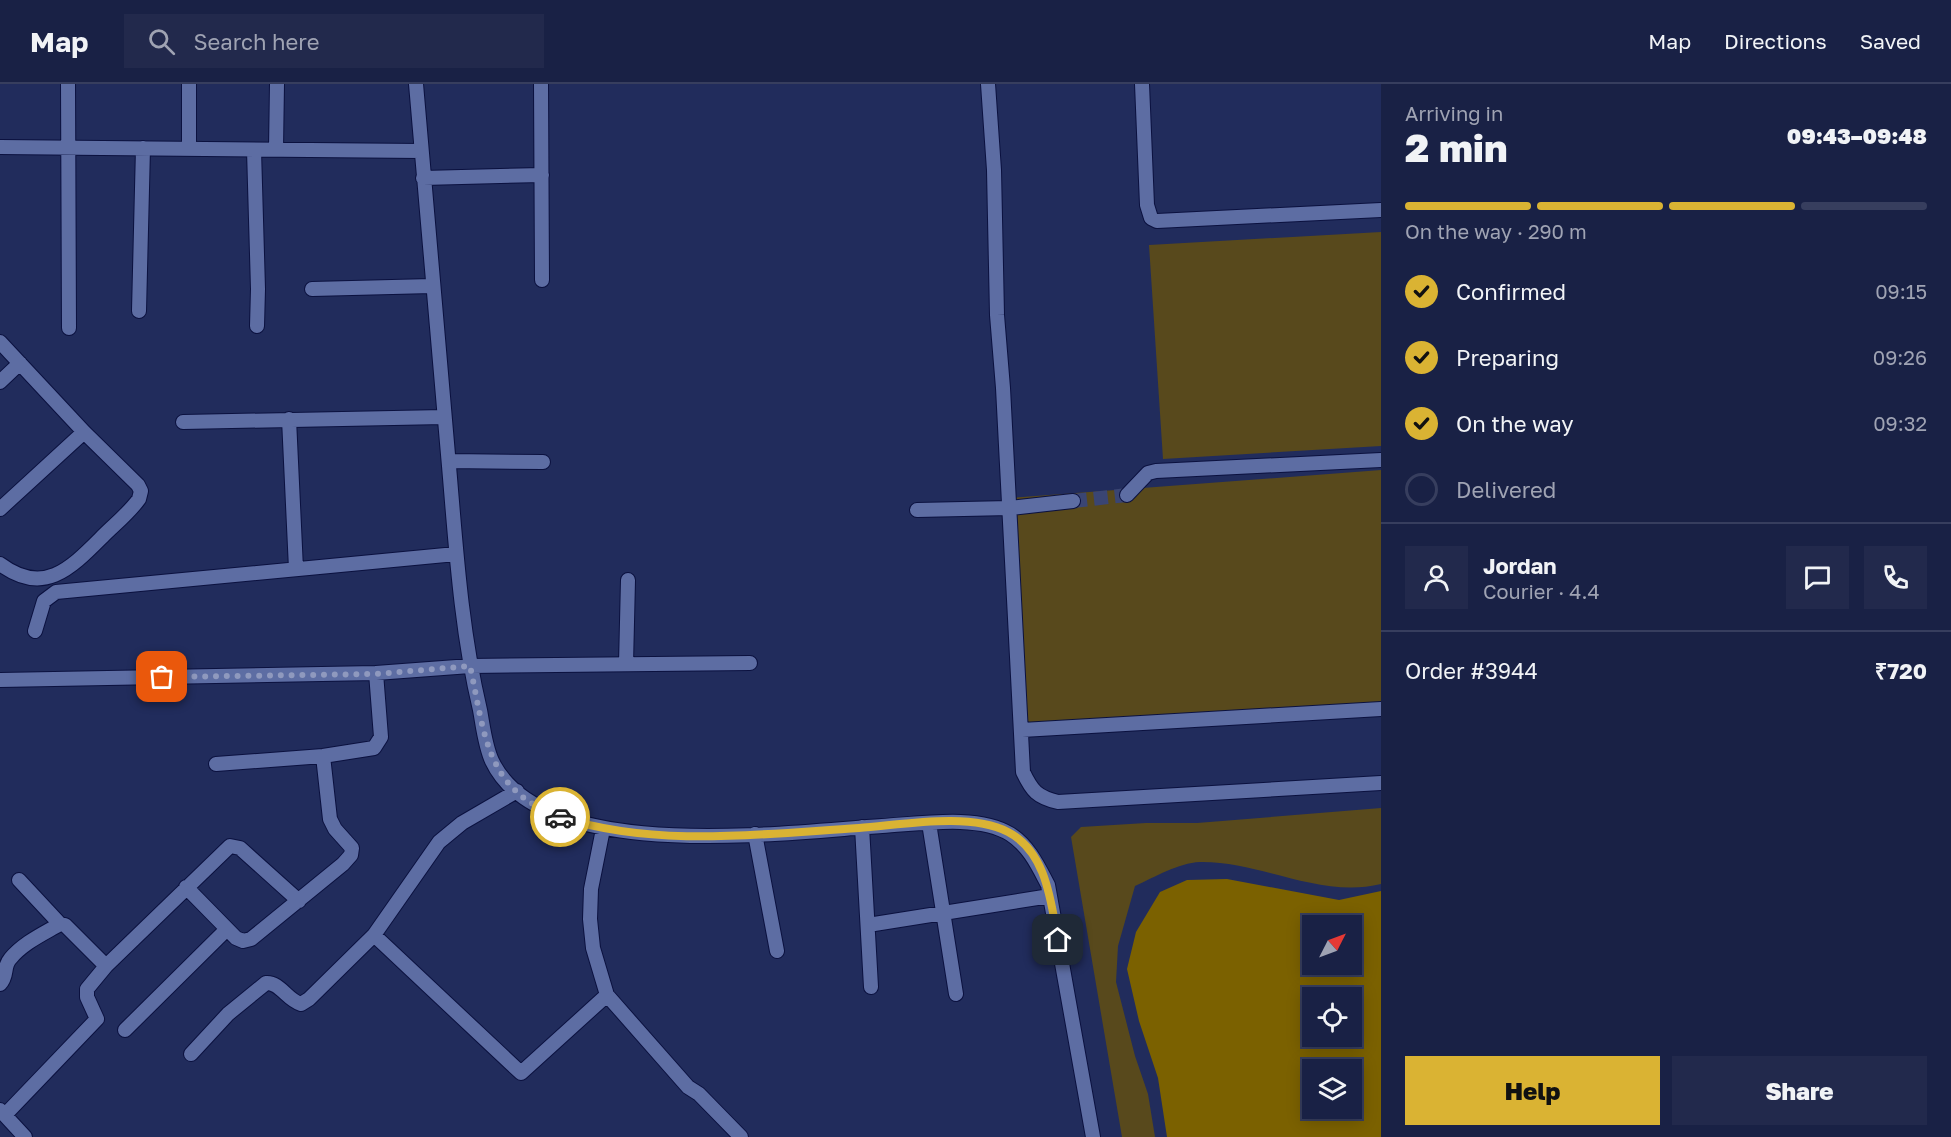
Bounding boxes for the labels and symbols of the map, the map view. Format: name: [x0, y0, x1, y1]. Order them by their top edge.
pin: [136, 651, 187, 702]
courier: [530, 787, 590, 847]
pin: [1032, 914, 1083, 965]
north arrow: [1302, 915, 1362, 975]

